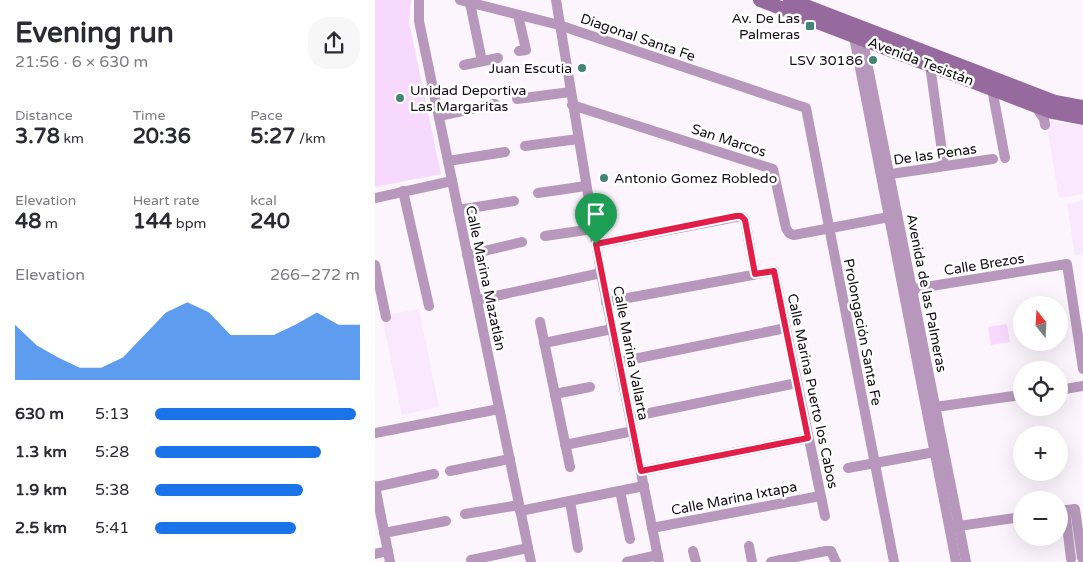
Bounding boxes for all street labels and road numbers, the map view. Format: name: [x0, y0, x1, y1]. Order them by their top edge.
street label: Diagonal Santa Fe: [578, 10, 697, 65]
street label: Avenida Tesistán: [866, 34, 976, 89]
street label: San Marcos: [689, 120, 769, 161]
street label: De las Penas: [892, 140, 978, 169]
street label: Calle Marina Mazatlán: [462, 204, 509, 352]
street label: Avenida de las Palmeras: [903, 213, 950, 374]
street label: Calle Brezos: [943, 250, 1026, 279]
street label: Prolongación Santa Fe: [840, 257, 885, 407]
street label: Calle Marina Vallarta: [609, 284, 652, 422]
street label: Calle Marina Puerto los Cabos: [784, 292, 842, 490]
street label: Calle Marina Ixtapa: [670, 478, 798, 519]

